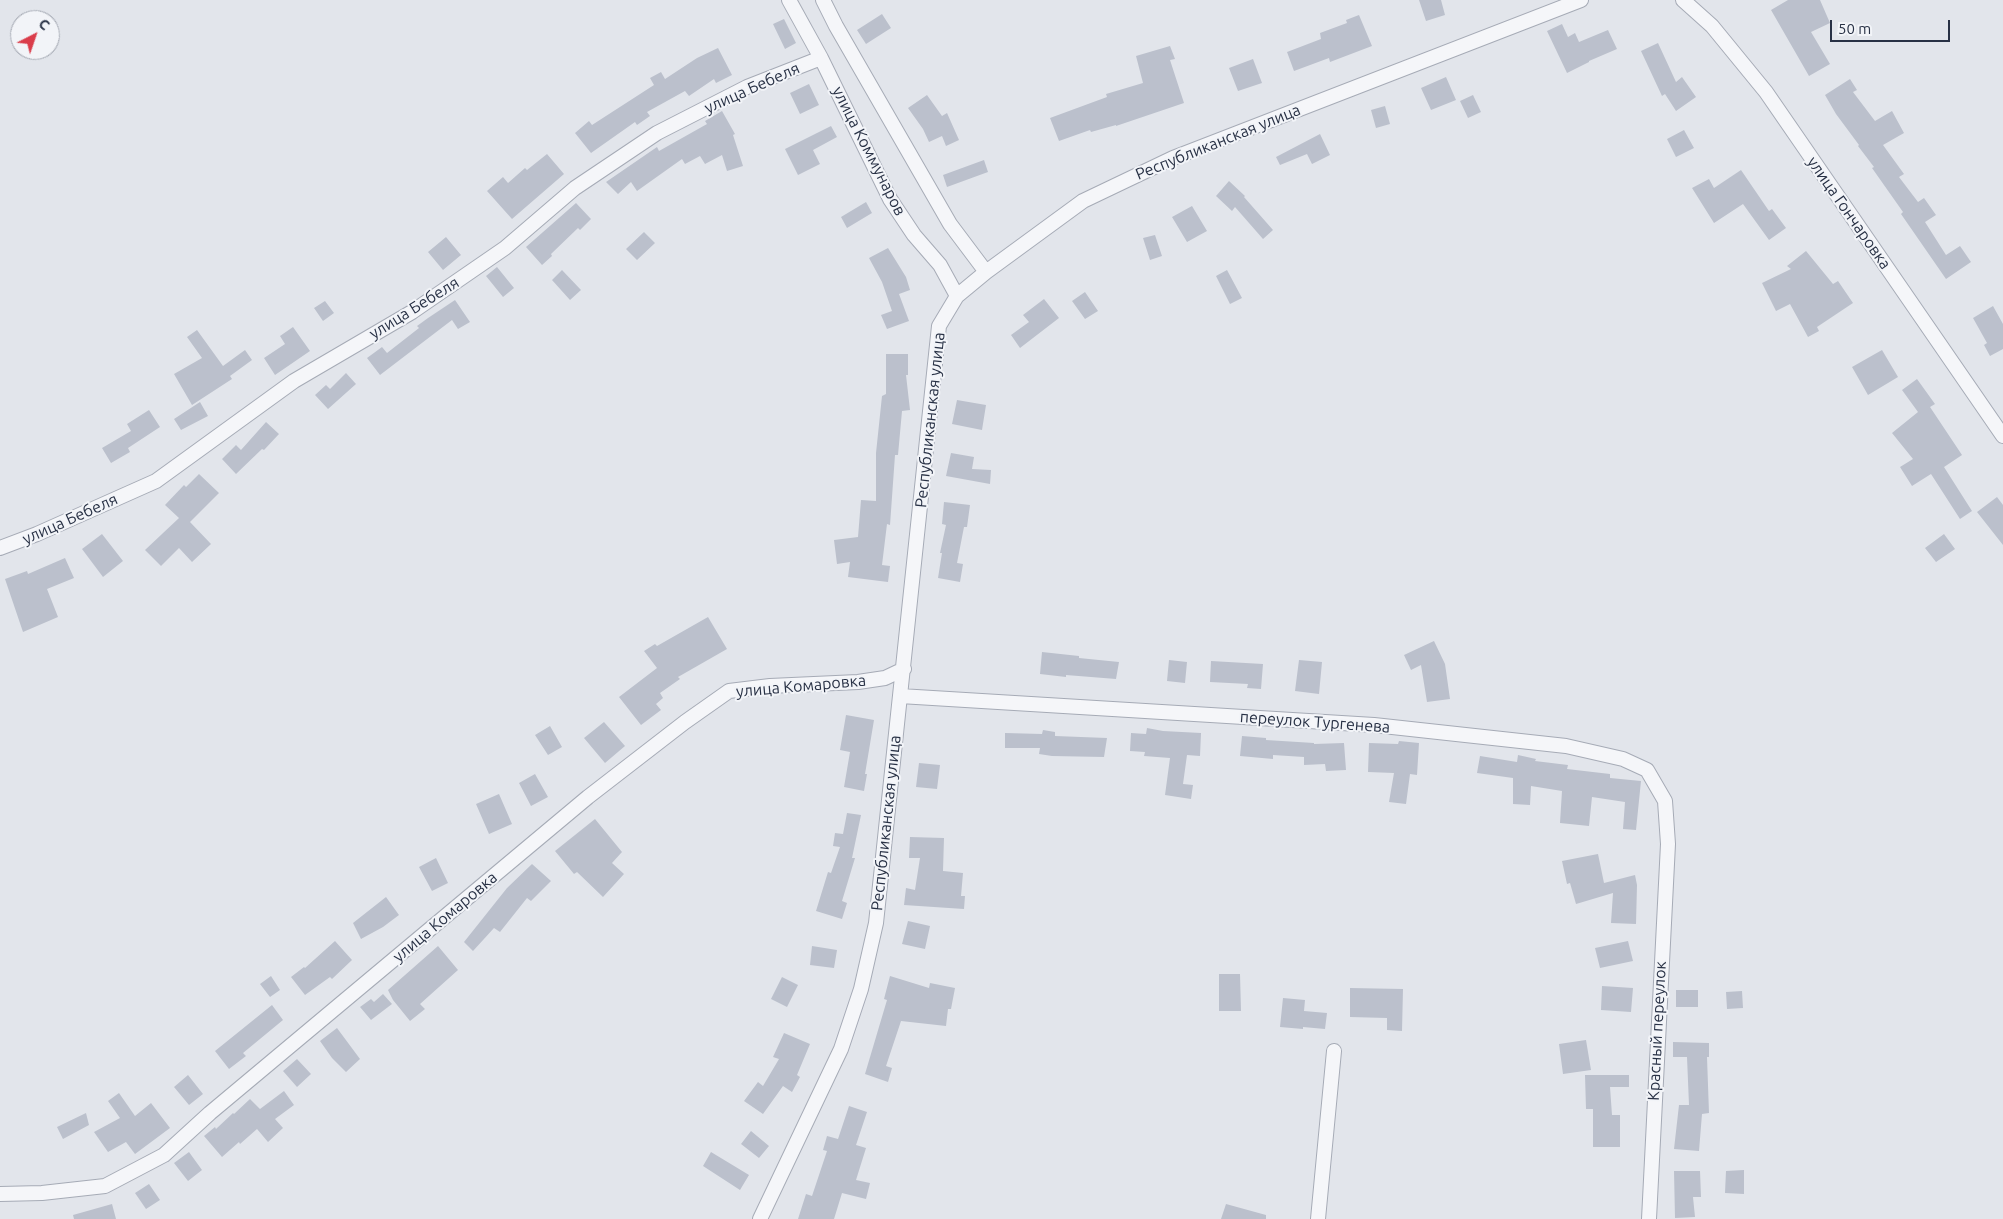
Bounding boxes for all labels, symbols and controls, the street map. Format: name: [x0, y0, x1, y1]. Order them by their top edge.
north arrow: [10, 10, 60, 60]
scale bar: [1833, 10, 1953, 42]
text: С: [36, 15, 53, 33]
text: 50 m: [1838, 20, 1871, 37]
street label: улица Бебеля: [701, 58, 803, 118]
street label: улица Коммунаров: [828, 83, 910, 219]
street label: Республиканская улица: [1133, 100, 1303, 184]
street label: улица Гончаровка: [1803, 153, 1895, 273]
street label: улица Бебеля: [366, 273, 462, 343]
street label: Республиканская улица: [911, 331, 949, 509]
street label: улица Бебеля: [19, 489, 121, 549]
street label: улица Комаровка: [735, 671, 867, 701]
street label: переулок Тургенева: [1239, 707, 1391, 737]
street label: Республиканская улица: [867, 734, 905, 912]
street label: улица Комаровка: [389, 868, 501, 966]
street label: Красный переулок: [1644, 961, 1670, 1101]

